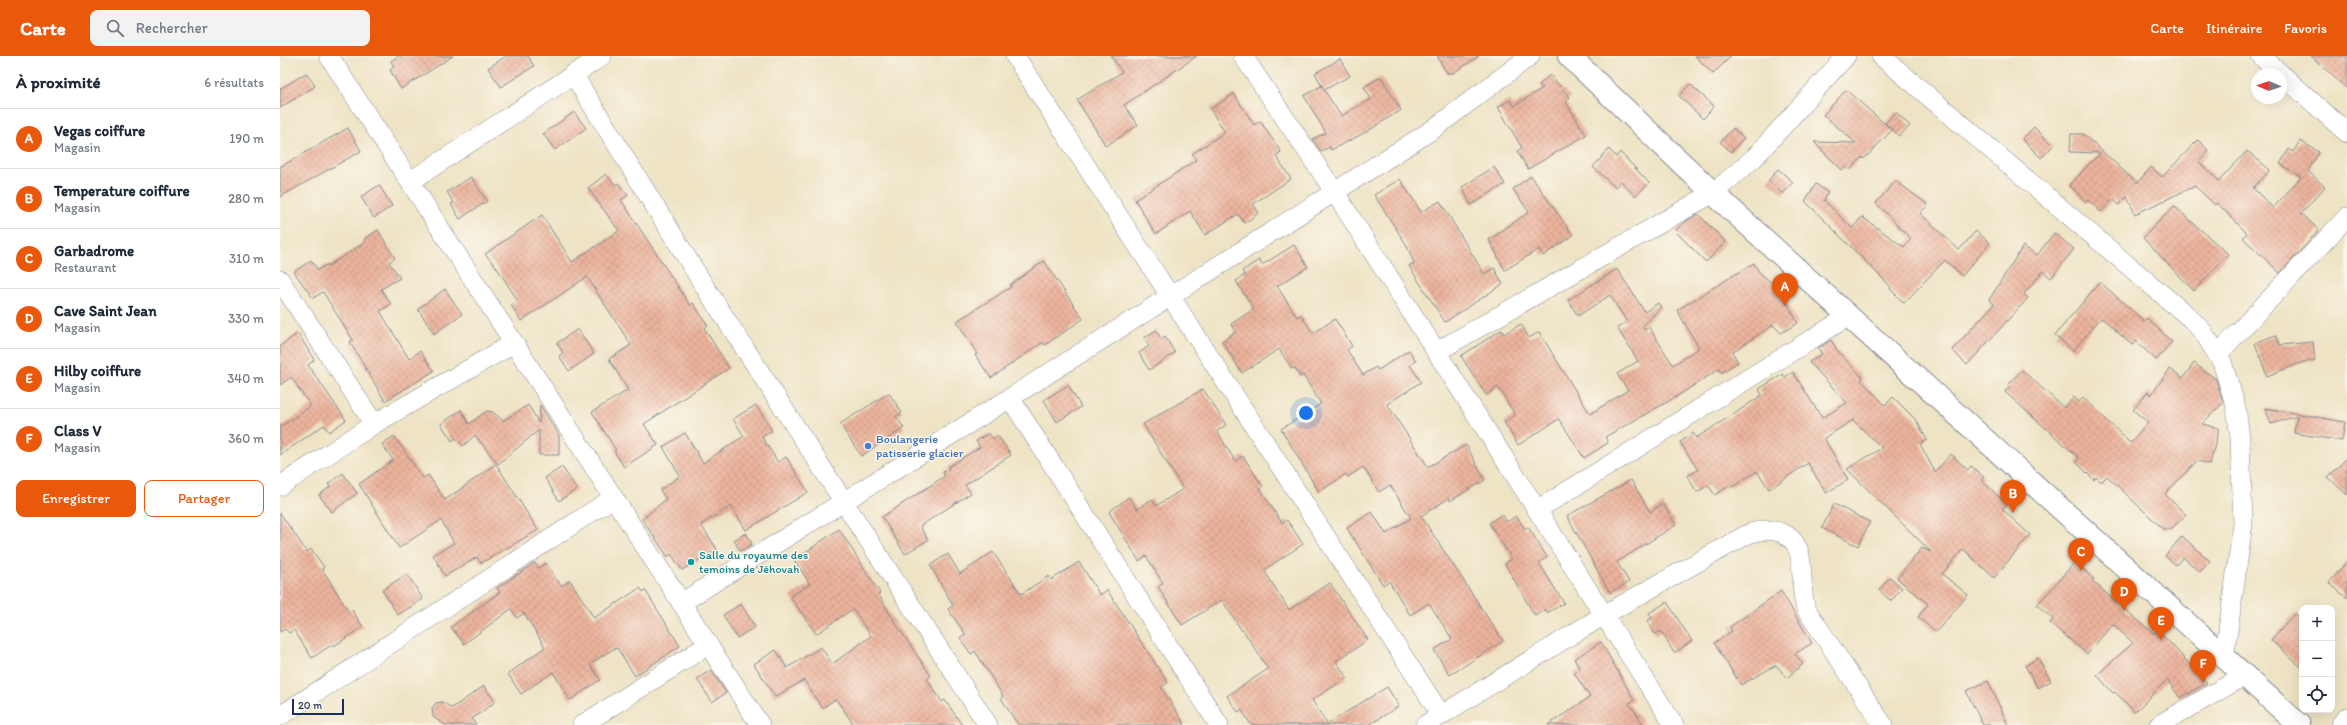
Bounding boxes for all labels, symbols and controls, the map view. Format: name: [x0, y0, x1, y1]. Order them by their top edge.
search box: [90, 10, 370, 46]
text: Carte: [20, 17, 66, 40]
icon: search: [104, 17, 126, 39]
text: Rechercher: [136, 19, 208, 37]
text: Carte: [2150, 20, 2184, 37]
text: Itinéraire: [2206, 20, 2262, 37]
text: Favoris: [2284, 20, 2327, 37]
north arrow: [2251, 68, 2287, 104]
text: À proximité: [16, 72, 101, 92]
text: 6 résultats: [204, 75, 264, 90]
text: Vegas coiffure: [54, 122, 145, 140]
text: A: [25, 131, 33, 146]
text: 190 m: [229, 131, 264, 146]
text: Magasin: [54, 140, 101, 155]
text: Temperature coiffure: [54, 182, 190, 200]
text: B: [25, 191, 33, 206]
text: 280 m: [228, 191, 264, 206]
text: Magasin: [54, 200, 101, 215]
text: Garbadrome: [54, 242, 134, 260]
text: C: [25, 251, 33, 266]
text: 310 m: [229, 251, 264, 266]
text: Restaurant: [54, 260, 116, 275]
pin: A: [1772, 273, 1798, 306]
text: Cave Saint Jean: [54, 302, 157, 320]
text: D: [25, 311, 33, 326]
text: 330 m: [228, 311, 264, 326]
text: Magasin: [54, 320, 101, 335]
text: Hilby coiffure: [54, 362, 141, 380]
text: E: [25, 371, 33, 386]
text: 340 m: [227, 371, 264, 386]
text: Magasin: [54, 380, 101, 395]
your location: [1296, 403, 1316, 423]
text: Class V: [54, 422, 101, 440]
text: F: [26, 431, 32, 446]
text: 360 m: [228, 431, 264, 446]
place label: Boulangerie patisserie glacier: [876, 432, 964, 460]
text: Magasin: [54, 440, 101, 455]
marker: Boulangerie patisserie glacier: [863, 441, 873, 451]
button: Enregistrer: [16, 480, 136, 517]
button: Partager: [144, 480, 264, 517]
pin: B: [2000, 480, 2026, 513]
pin: C: [2068, 538, 2094, 571]
place label: Salle du royaume des temoins de Jéhovah: [699, 548, 808, 576]
marker: Salle du royaume des temoins de Jéhovah: [686, 557, 696, 567]
pin: D: [2111, 578, 2137, 611]
map controls: [2299, 605, 2335, 713]
button: +: [2299, 605, 2335, 641]
pin: E: [2148, 607, 2174, 640]
button: −: [2299, 641, 2335, 677]
pin: F: [2190, 650, 2216, 683]
button: locate: [2299, 677, 2335, 713]
scale bar: [292, 697, 344, 716]
text: 20 m: [298, 699, 322, 712]

